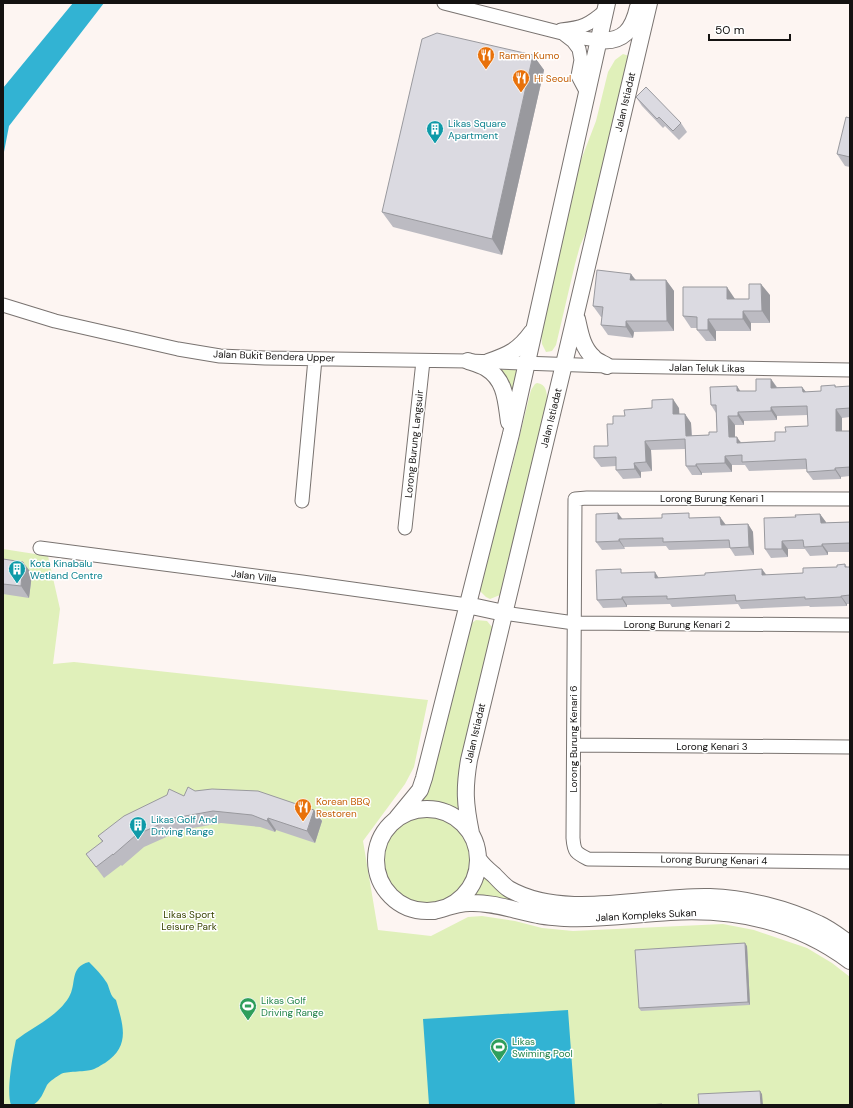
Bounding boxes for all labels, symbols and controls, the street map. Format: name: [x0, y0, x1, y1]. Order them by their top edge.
scale bar: [709, 16, 790, 42]
text: 50 m: [715, 22, 744, 38]
restaurant icon: Ramen Kumo: [476, 45, 496, 70]
place label: Ramen Kumo: [499, 49, 560, 62]
restaurant icon: Hi Seoul: [511, 68, 531, 93]
street label: Jalan Istiadat: [612, 71, 638, 133]
place label: Hi Seoul: [534, 72, 571, 85]
place label: Likas Square Apartment: [448, 117, 507, 142]
building icon: Likas Square Apartment: [425, 119, 445, 144]
street label: Jalan Bukit Bendera Upper: [213, 347, 335, 365]
street label: Jalan Teluk Likas: [669, 361, 745, 375]
street label: Jalan Istiadat: [537, 387, 565, 449]
street label: Lorong Burung Langsuir: [402, 389, 426, 499]
street label: Lorong Burung Kenari 1: [660, 492, 764, 505]
place label: Kota Kinabalu Wetland Centre: [30, 557, 103, 582]
building icon: Kota Kinabalu Wetland Centre: [7, 559, 27, 584]
street label: Jalan Villa: [231, 567, 277, 585]
street label: Lorong Burung Kenari 2: [624, 618, 730, 631]
street label: Lorong Burung Kenari 6: [567, 686, 580, 793]
street label: Jalan Istiadat: [462, 702, 488, 764]
street label: Lorong Kenari 3: [676, 740, 748, 753]
place label: Korean BBQ Restoren: [316, 795, 371, 820]
restaurant icon: Korean BBQ Restoren: [293, 797, 313, 822]
place label: Likas Golf And Driving Range: [151, 813, 217, 838]
building icon: Likas Golf And Driving Range: [128, 815, 148, 840]
street label: Lorong Burung Kenari 4: [661, 853, 767, 867]
street label: Jalan Kompleks Sukan: [595, 906, 697, 924]
park label: Likas Sport Leisure Park: [161, 908, 217, 933]
place label: Likas Golf Driving Range: [261, 994, 324, 1019]
sports icon: Likas Golf Driving Range: [238, 996, 258, 1021]
place label: Likas Swiming Pool: [512, 1035, 573, 1060]
sports icon: Likas Swiming Pool: [489, 1037, 509, 1062]

